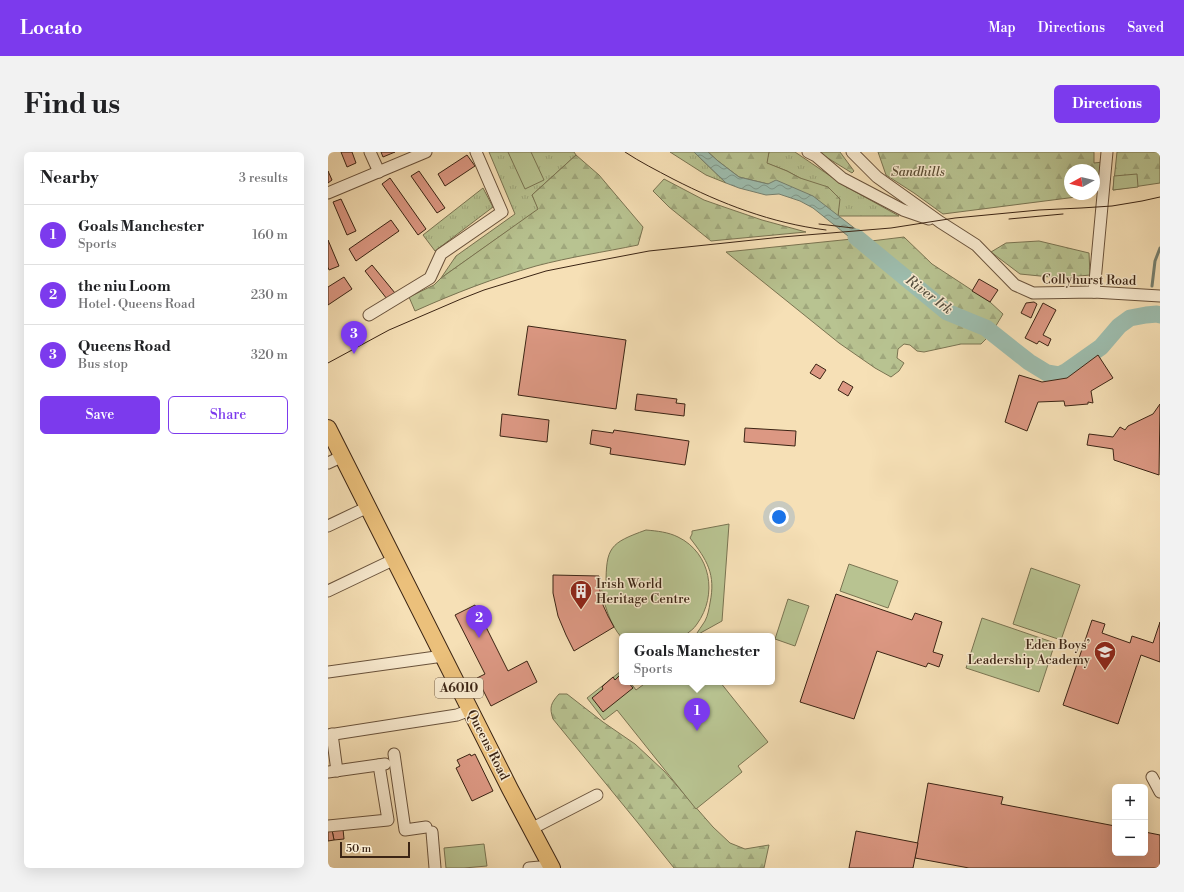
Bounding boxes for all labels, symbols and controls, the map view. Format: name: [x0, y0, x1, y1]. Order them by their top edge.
text: Locato: [20, 16, 82, 40]
text: Map: [988, 19, 1016, 37]
text: Directions: [1038, 19, 1105, 37]
text: Saved: [1127, 19, 1164, 37]
button: Directions: [1054, 85, 1160, 123]
text: Find us: [24, 87, 120, 122]
park label: Sandhills: [891, 164, 945, 180]
north arrow: [1064, 164, 1100, 200]
text: Nearby: [40, 167, 99, 189]
text: 3 results: [239, 170, 288, 186]
text: Goals Manchester: [78, 217, 204, 236]
text: 1: [50, 227, 56, 243]
text: 160 m: [252, 227, 288, 243]
text: Sports: [78, 236, 117, 252]
water label: River Irk: [901, 271, 956, 319]
street label: Collyhurst Road: [1042, 271, 1137, 289]
text: the niu Loom: [78, 277, 171, 296]
text: 2: [49, 287, 57, 303]
text: 230 m: [251, 287, 288, 303]
text: Hotel · Queens Road: [78, 296, 195, 312]
pin: 3: [341, 321, 367, 354]
text: Queens Road: [78, 337, 171, 356]
text: 3: [49, 347, 57, 363]
text: 320 m: [251, 347, 288, 363]
text: Bus stop: [78, 356, 128, 372]
button: Save: [40, 396, 160, 434]
button: Share: [168, 396, 288, 434]
your location: [769, 507, 789, 527]
place label: Irish World Heritage Centre: [596, 576, 691, 607]
building icon: Irish World Heritage Centre: [568, 578, 594, 611]
pin: 2: [466, 605, 492, 638]
popup: [619, 633, 775, 685]
place label: Eden Boys’ Leadership Academy: [968, 637, 1091, 668]
school or university icon: Eden Boys’ Leadership Academy: [1092, 639, 1118, 672]
text: Goals Manchester: [634, 642, 760, 661]
text: Sports: [634, 661, 672, 677]
road number: A6010: [435, 678, 483, 698]
pin: 1: [684, 698, 710, 731]
street label: Queens Road: [463, 707, 513, 783]
map controls: [1112, 784, 1148, 856]
button: +: [1112, 784, 1148, 820]
button: −: [1112, 820, 1148, 856]
scale bar: [340, 840, 410, 859]
text: 50 m: [346, 842, 371, 856]

